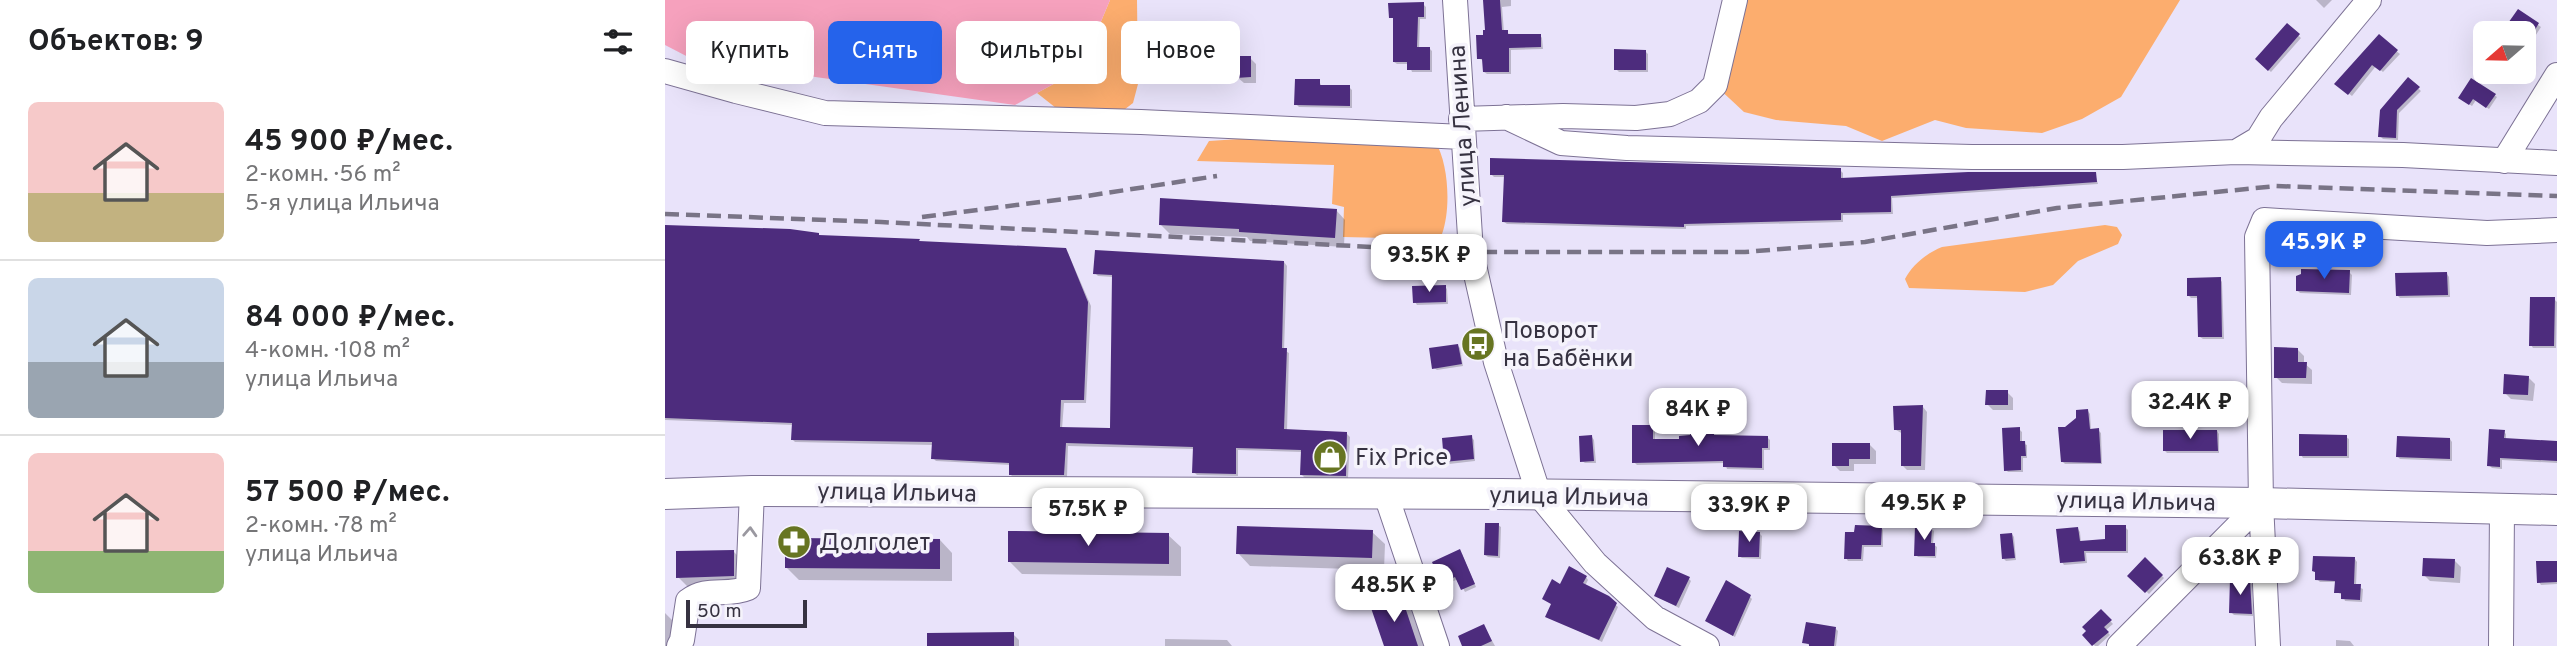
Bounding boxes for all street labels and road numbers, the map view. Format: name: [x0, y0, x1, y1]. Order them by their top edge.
street label: улица Ленина: [1443, 44, 1485, 208]
street label: улица Ильича: [817, 478, 977, 510]
street label: улица Ильича: [1489, 482, 1649, 514]
street label: улица Ильича: [2056, 487, 2216, 519]

